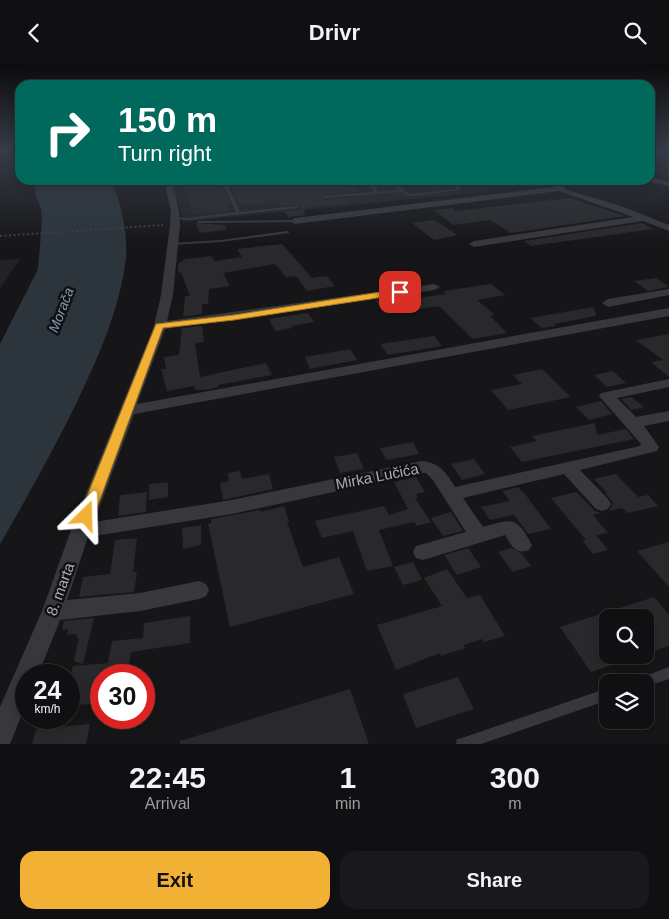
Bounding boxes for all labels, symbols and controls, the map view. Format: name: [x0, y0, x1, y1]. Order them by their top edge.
icon: back: [20, 19, 48, 47]
icon: search: [621, 19, 649, 47]
text: Drivr: [309, 20, 360, 45]
icon: right: [35, 100, 100, 165]
text: 150 m: [118, 100, 217, 139]
text: Turn right: [118, 141, 211, 166]
pin: [379, 271, 421, 313]
icon: arrive: [386, 278, 414, 306]
water label: Morača: [45, 285, 77, 335]
street label: Mirka Lučića: [334, 459, 421, 492]
position arrow: [59, 489, 111, 541]
street label: 8. marta: [43, 560, 78, 618]
map controls: [599, 609, 654, 729]
button: search: [599, 609, 654, 664]
speed limit sign: 30: [90, 664, 155, 729]
button: layers: [599, 674, 654, 729]
text: 24: [34, 676, 61, 704]
text: km/h: [34, 702, 61, 716]
text: 22:45: [129, 761, 206, 794]
text: 1: [339, 761, 356, 794]
text: 300: [490, 761, 540, 794]
text: Arrival: [145, 795, 190, 812]
text: min: [335, 795, 361, 812]
text: m: [508, 795, 521, 812]
button: Exit: [20, 851, 330, 909]
button: Share: [340, 851, 649, 909]

